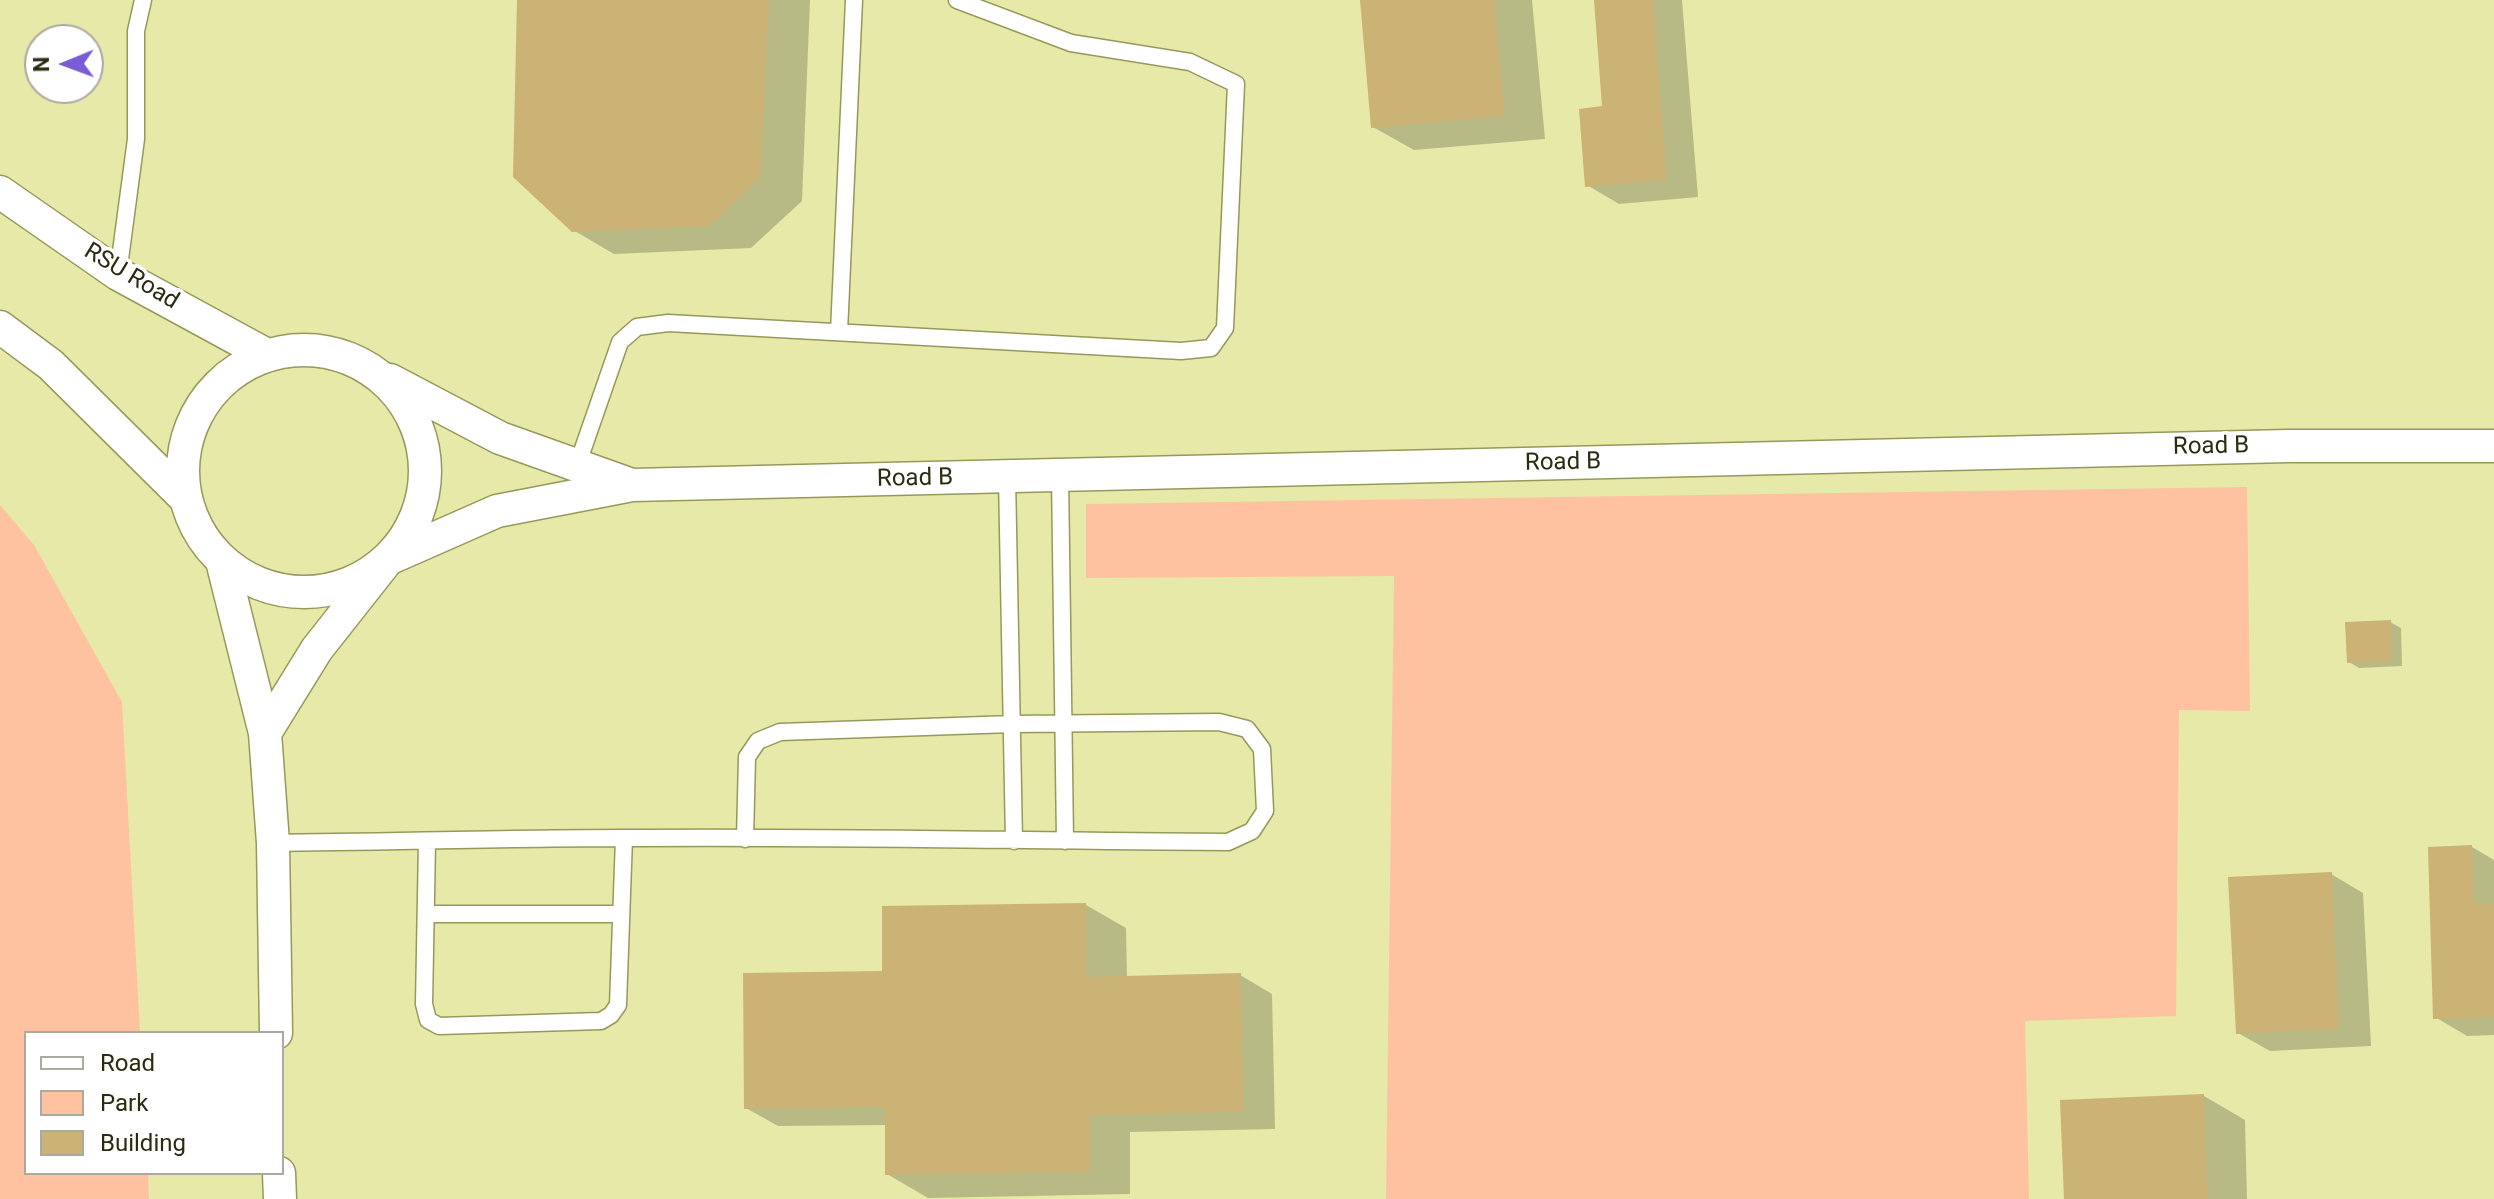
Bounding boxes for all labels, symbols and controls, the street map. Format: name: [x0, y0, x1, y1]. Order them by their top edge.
north arrow: [24, 24, 104, 104]
text: N: [29, 56, 54, 72]
street label: RSU Road: [78, 237, 184, 317]
street label: Road B: [2173, 432, 2249, 462]
street label: Road B: [1525, 448, 1601, 478]
street label: Road B: [877, 464, 953, 494]
legend: [24, 1031, 284, 1175]
text: Road: [100, 1049, 155, 1077]
text: Park: [100, 1089, 148, 1117]
text: Building: [100, 1129, 186, 1157]

